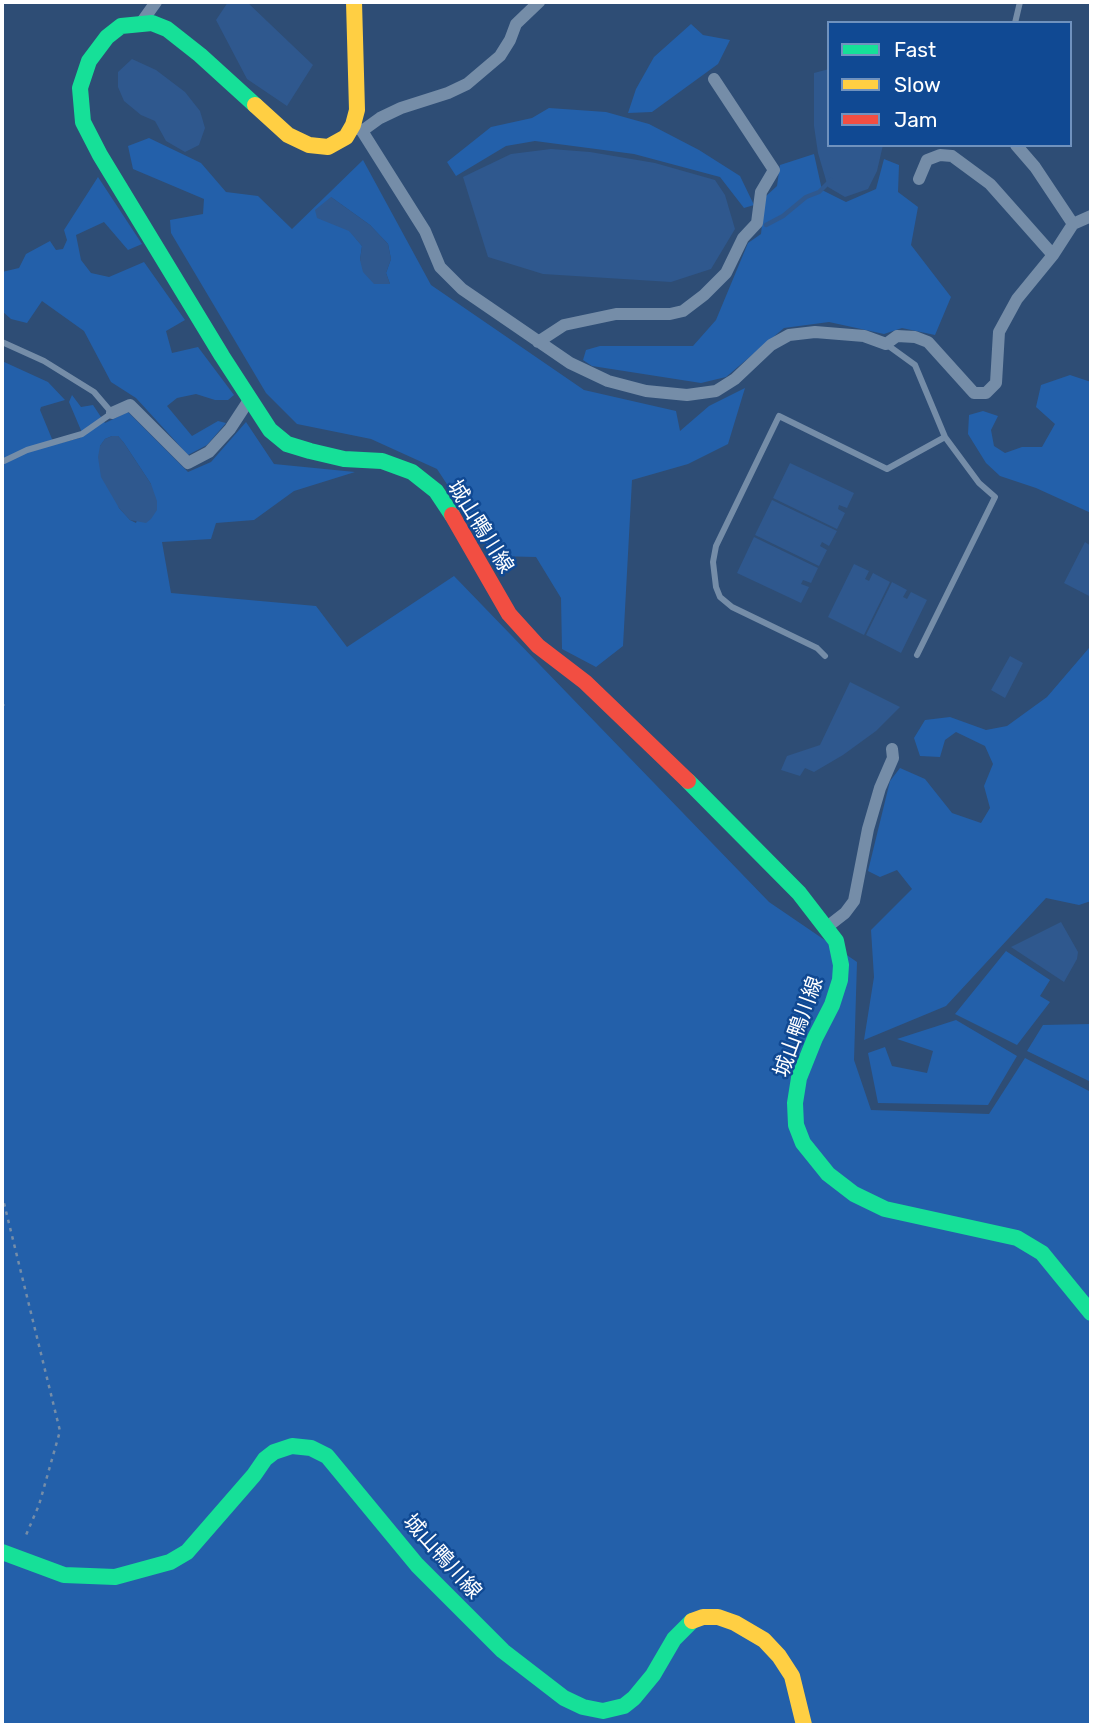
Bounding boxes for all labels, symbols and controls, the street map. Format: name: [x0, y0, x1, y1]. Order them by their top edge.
legend: [827, 21, 1072, 147]
text: Fast: [894, 37, 936, 62]
text: Slow: [894, 72, 941, 97]
text: Jam: [894, 107, 938, 132]
street label: 城山鴨川線: [441, 476, 519, 578]
street label: 城山鴨川線: [769, 973, 829, 1081]
street label: 城山鴨川線: [398, 1510, 486, 1604]

